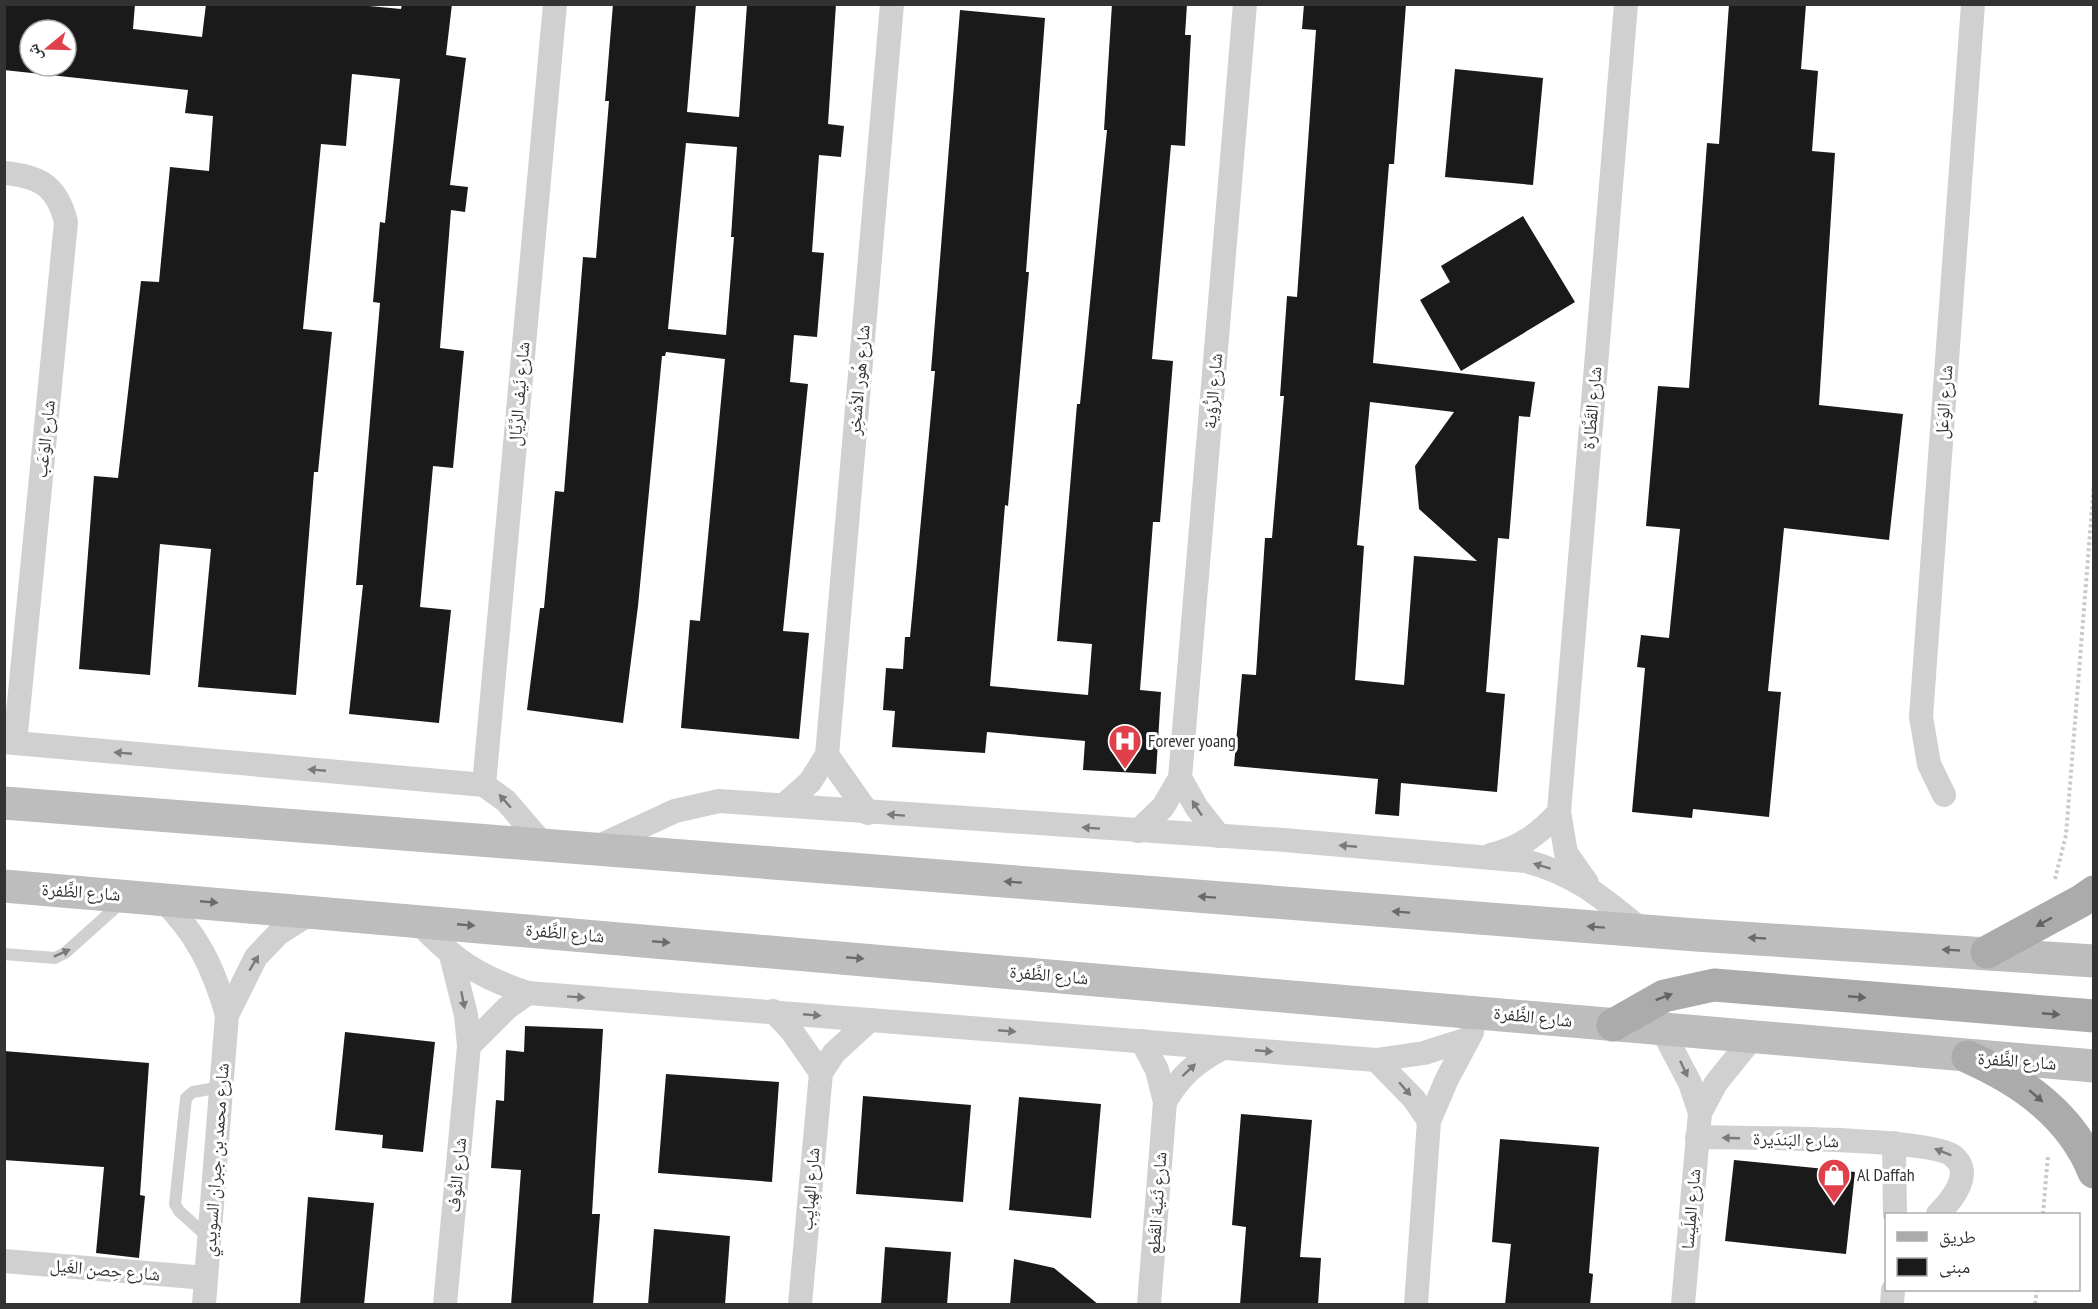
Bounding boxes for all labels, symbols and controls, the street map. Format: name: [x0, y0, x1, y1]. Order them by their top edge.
north arrow: [18, 18, 78, 78]
text: ش: [22, 42, 46, 64]
street label: شارع هُور الأشخِر: [842, 324, 875, 437]
street label: شارع نَيف الرَّيَّال: [502, 341, 535, 447]
street label: شارع الرُّؤية: [1198, 352, 1227, 430]
street label: شارع الوَعَل: [1929, 364, 1958, 440]
street label: شارع القَطَّارة: [1576, 365, 1607, 450]
street label: شارع الوَعَب: [29, 399, 60, 479]
hospital icon: Forever yoang: [1107, 723, 1143, 770]
place label: Forever yoang: [1148, 729, 1236, 752]
one-way arrow: [113, 748, 132, 758]
one-way arrow: [308, 765, 327, 775]
one-way arrow: [499, 793, 512, 809]
one-way arrow: [1192, 800, 1203, 816]
one-way arrow: [887, 810, 906, 819]
one-way arrow: [1081, 823, 1100, 832]
one-way arrow: [1339, 841, 1358, 851]
one-way arrow: [1533, 860, 1551, 870]
street label: شارع الظَّفرة: [41, 877, 121, 906]
one-way arrow: [1003, 877, 1022, 886]
one-way arrow: [1198, 892, 1217, 901]
one-way arrow: [200, 898, 219, 907]
one-way arrow: [1392, 907, 1411, 917]
one-way arrow: [2035, 917, 2052, 927]
street label: شارع الظَّفرة: [525, 918, 605, 947]
one-way arrow: [457, 920, 476, 930]
one-way arrow: [1586, 922, 1605, 932]
one-way arrow: [1747, 934, 1766, 943]
one-way arrow: [651, 937, 670, 946]
one-way arrow: [1942, 946, 1961, 955]
one-way arrow: [53, 948, 71, 958]
one-way arrow: [845, 953, 864, 963]
one-way arrow: [248, 955, 259, 971]
street label: شارع الظَّفرة: [1009, 960, 1089, 989]
one-way arrow: [459, 991, 468, 1010]
one-way arrow: [567, 992, 586, 1001]
one-way arrow: [1656, 992, 1674, 1002]
one-way arrow: [1848, 992, 1867, 1002]
street label: شارع الظَّفرة: [1493, 1001, 1574, 1032]
one-way arrow: [2042, 1009, 2061, 1019]
one-way arrow: [803, 1010, 822, 1019]
one-way arrow: [997, 1026, 1016, 1035]
one-way arrow: [1254, 1046, 1273, 1056]
street label: شارع الظَّفرة: [1977, 1046, 2057, 1075]
one-way arrow: [1679, 1060, 1689, 1078]
street label: شارع محمد بن جبران السويدي: [197, 1062, 237, 1258]
one-way arrow: [1182, 1063, 1197, 1077]
one-way arrow: [1398, 1081, 1411, 1096]
one-way arrow: [2028, 1089, 2043, 1102]
street label: شارع البَندَيرة: [1753, 1127, 1839, 1152]
one-way arrow: [1721, 1133, 1740, 1142]
street label: شارع النُّوف: [442, 1137, 471, 1213]
street label: شارع الهِبايِب: [794, 1146, 826, 1232]
one-way arrow: [1934, 1147, 1952, 1157]
street label: شارع ثَنية القَطع: [1141, 1151, 1173, 1255]
shop icon: Al Daffah: [1816, 1157, 1852, 1204]
place label: Al Daffah: [1857, 1163, 1915, 1186]
street label: شارع المِلَيسا: [1676, 1168, 1705, 1250]
legend: [1885, 1213, 2080, 1291]
text: طريق: [1939, 1225, 1976, 1248]
street label: شارع حِصن الغَيل: [49, 1253, 161, 1286]
text: مبنى: [1939, 1255, 1970, 1278]

